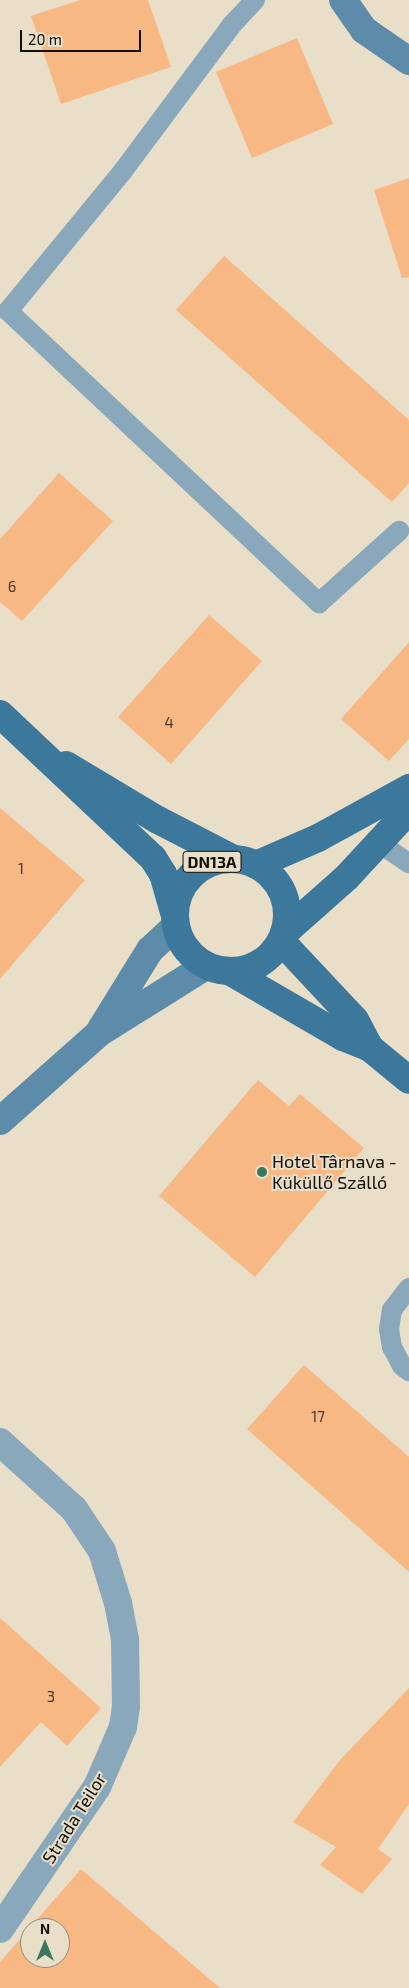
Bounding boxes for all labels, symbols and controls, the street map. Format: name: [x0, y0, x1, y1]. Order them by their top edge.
scale bar: [22, 20, 144, 52]
text: 20 m: [28, 30, 62, 48]
house number: 6: [8, 578, 16, 596]
house number: 4: [164, 714, 174, 732]
road number: DN13A: [182, 849, 242, 876]
house number: 1: [18, 860, 24, 878]
place label: Hotel Târnava - Küküllő Szálló: [272, 1151, 398, 1194]
marker: Hotel Târnava - Küküllő Szálló: [256, 1166, 268, 1178]
house number: 17: [311, 1408, 325, 1426]
house number: 3: [47, 1688, 55, 1706]
street label: Strada Teilor: [37, 1768, 111, 1868]
north arrow: [20, 1918, 70, 1968]
text: N: [40, 1920, 50, 1937]

